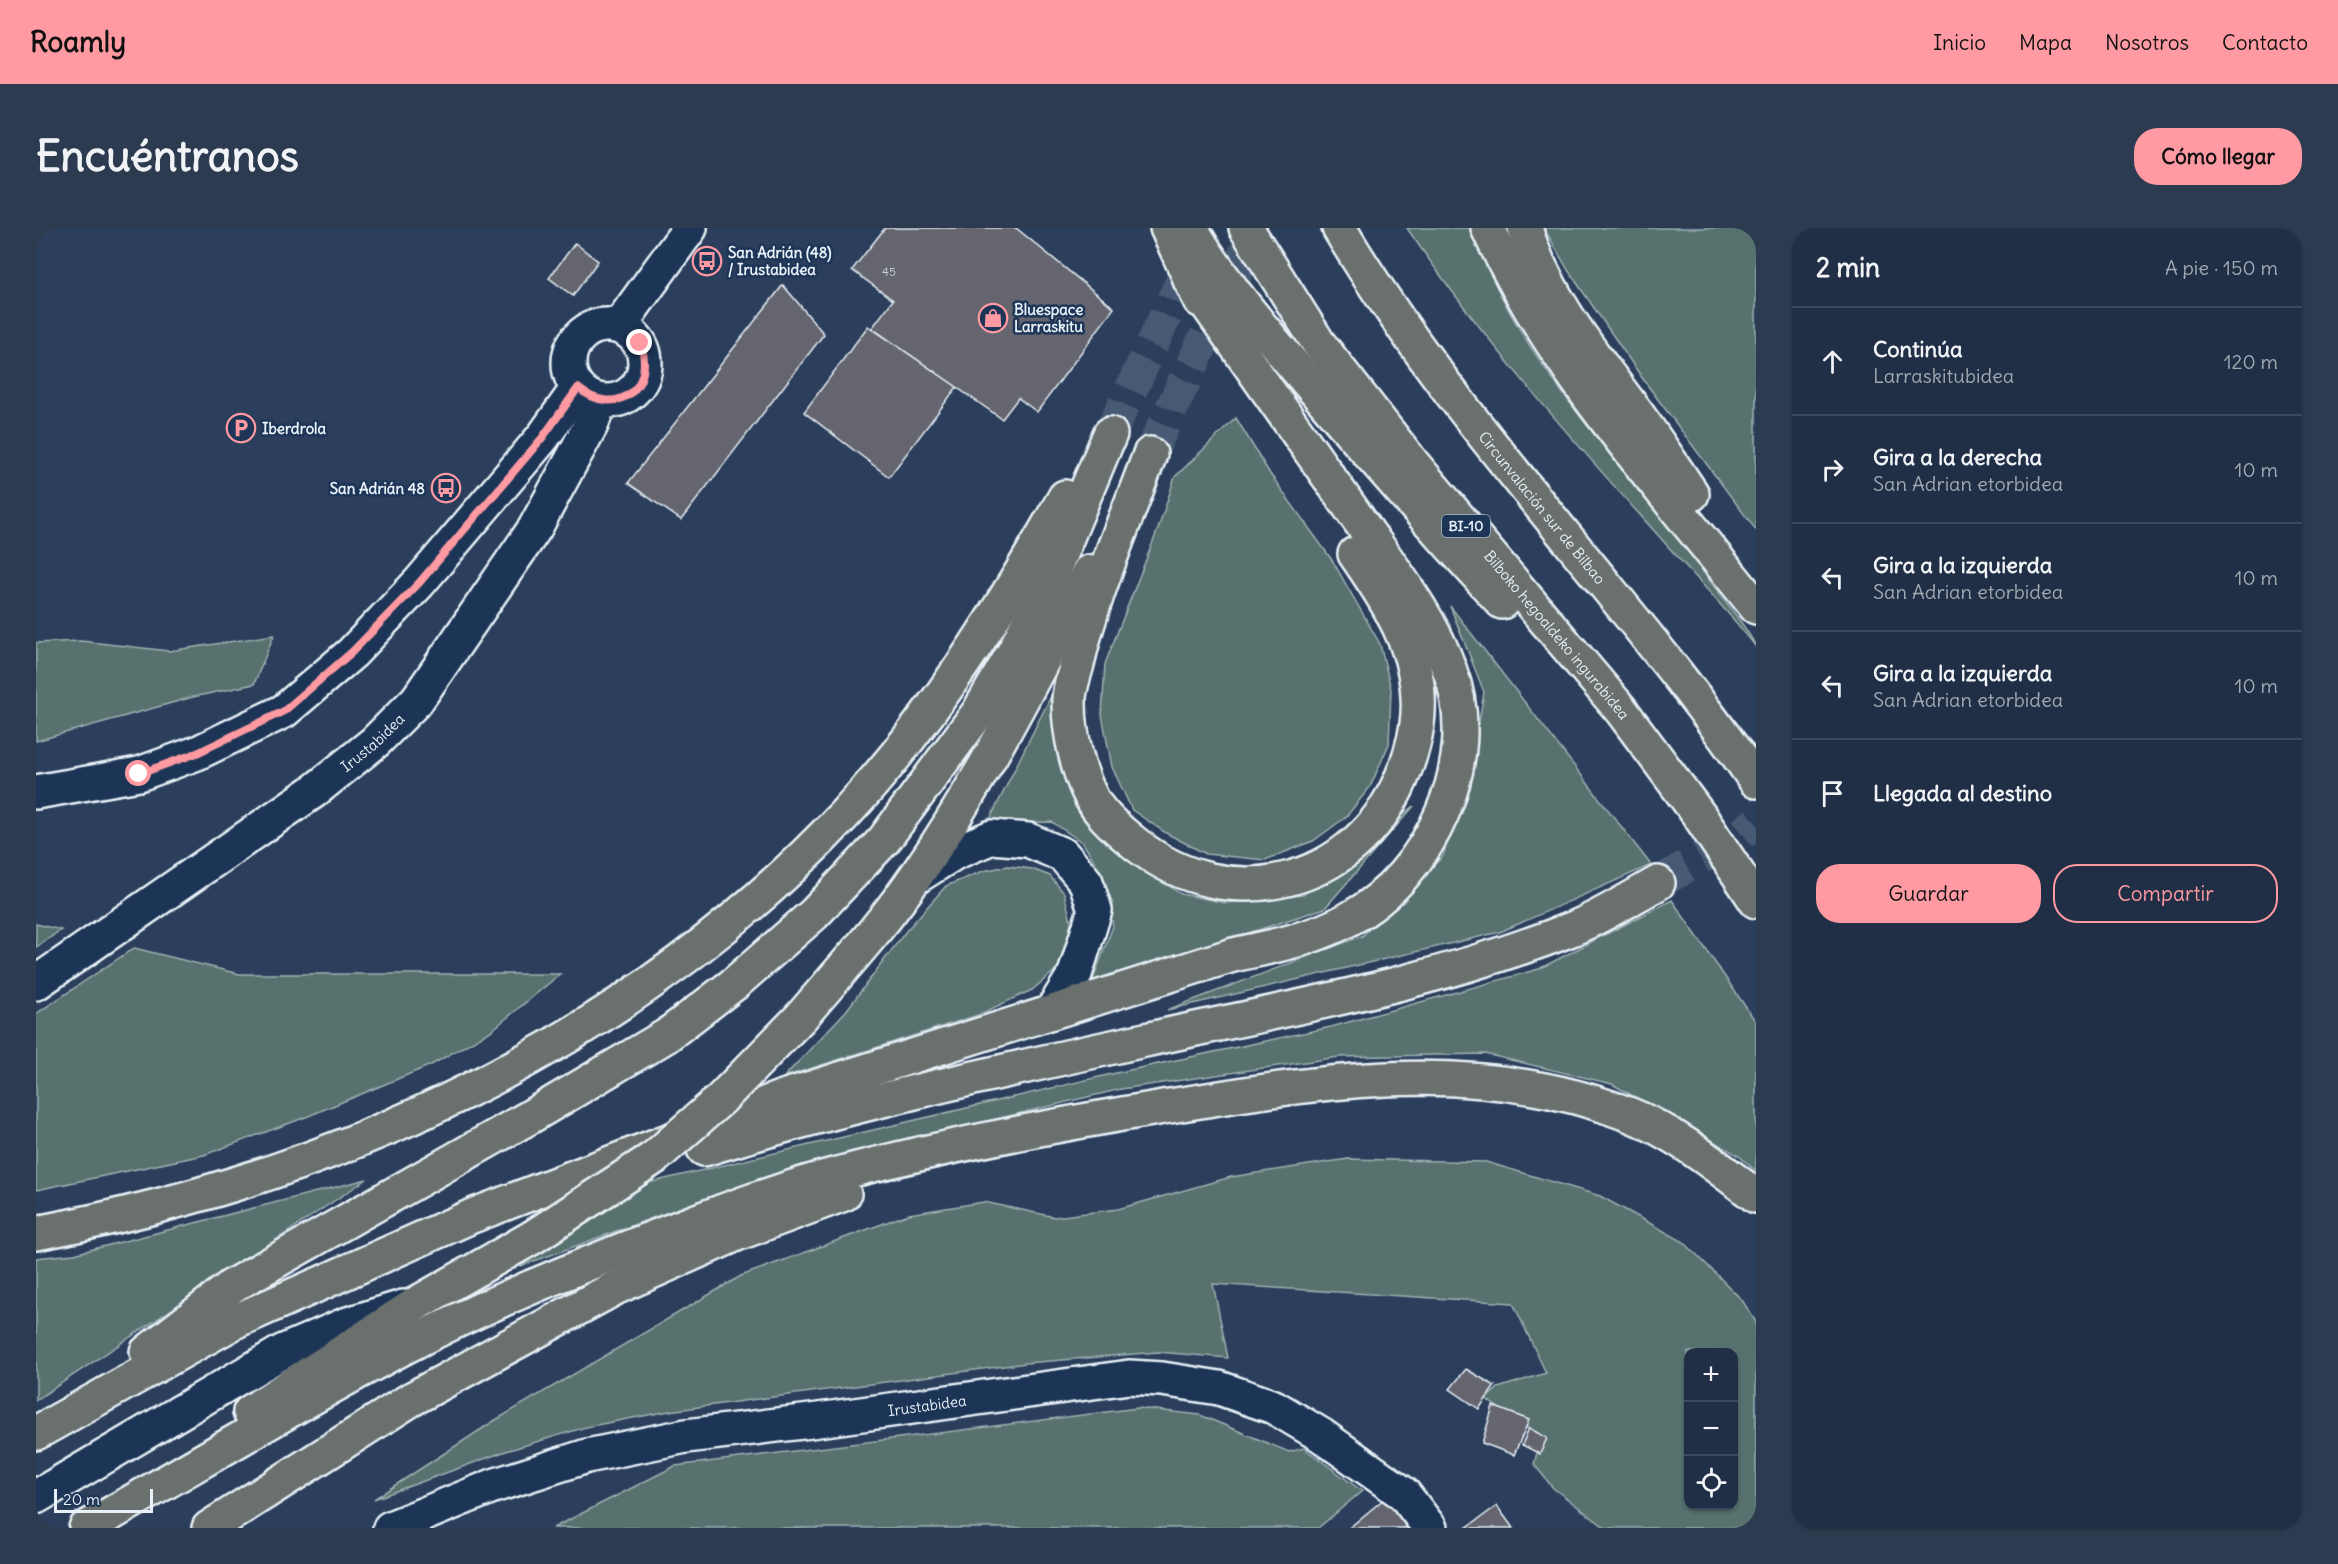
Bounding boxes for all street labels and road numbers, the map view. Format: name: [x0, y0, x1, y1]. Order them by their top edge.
street label: Circunvalación sur de Bilbao: [1475, 427, 1610, 588]
road number: BI-10: [1442, 515, 1490, 537]
street label: Bilboko hegoaldeko ingurabidea: [1480, 546, 1634, 723]
street label: Irustabidea: [337, 709, 408, 775]
street label: Irustabidea: [887, 1390, 968, 1420]

